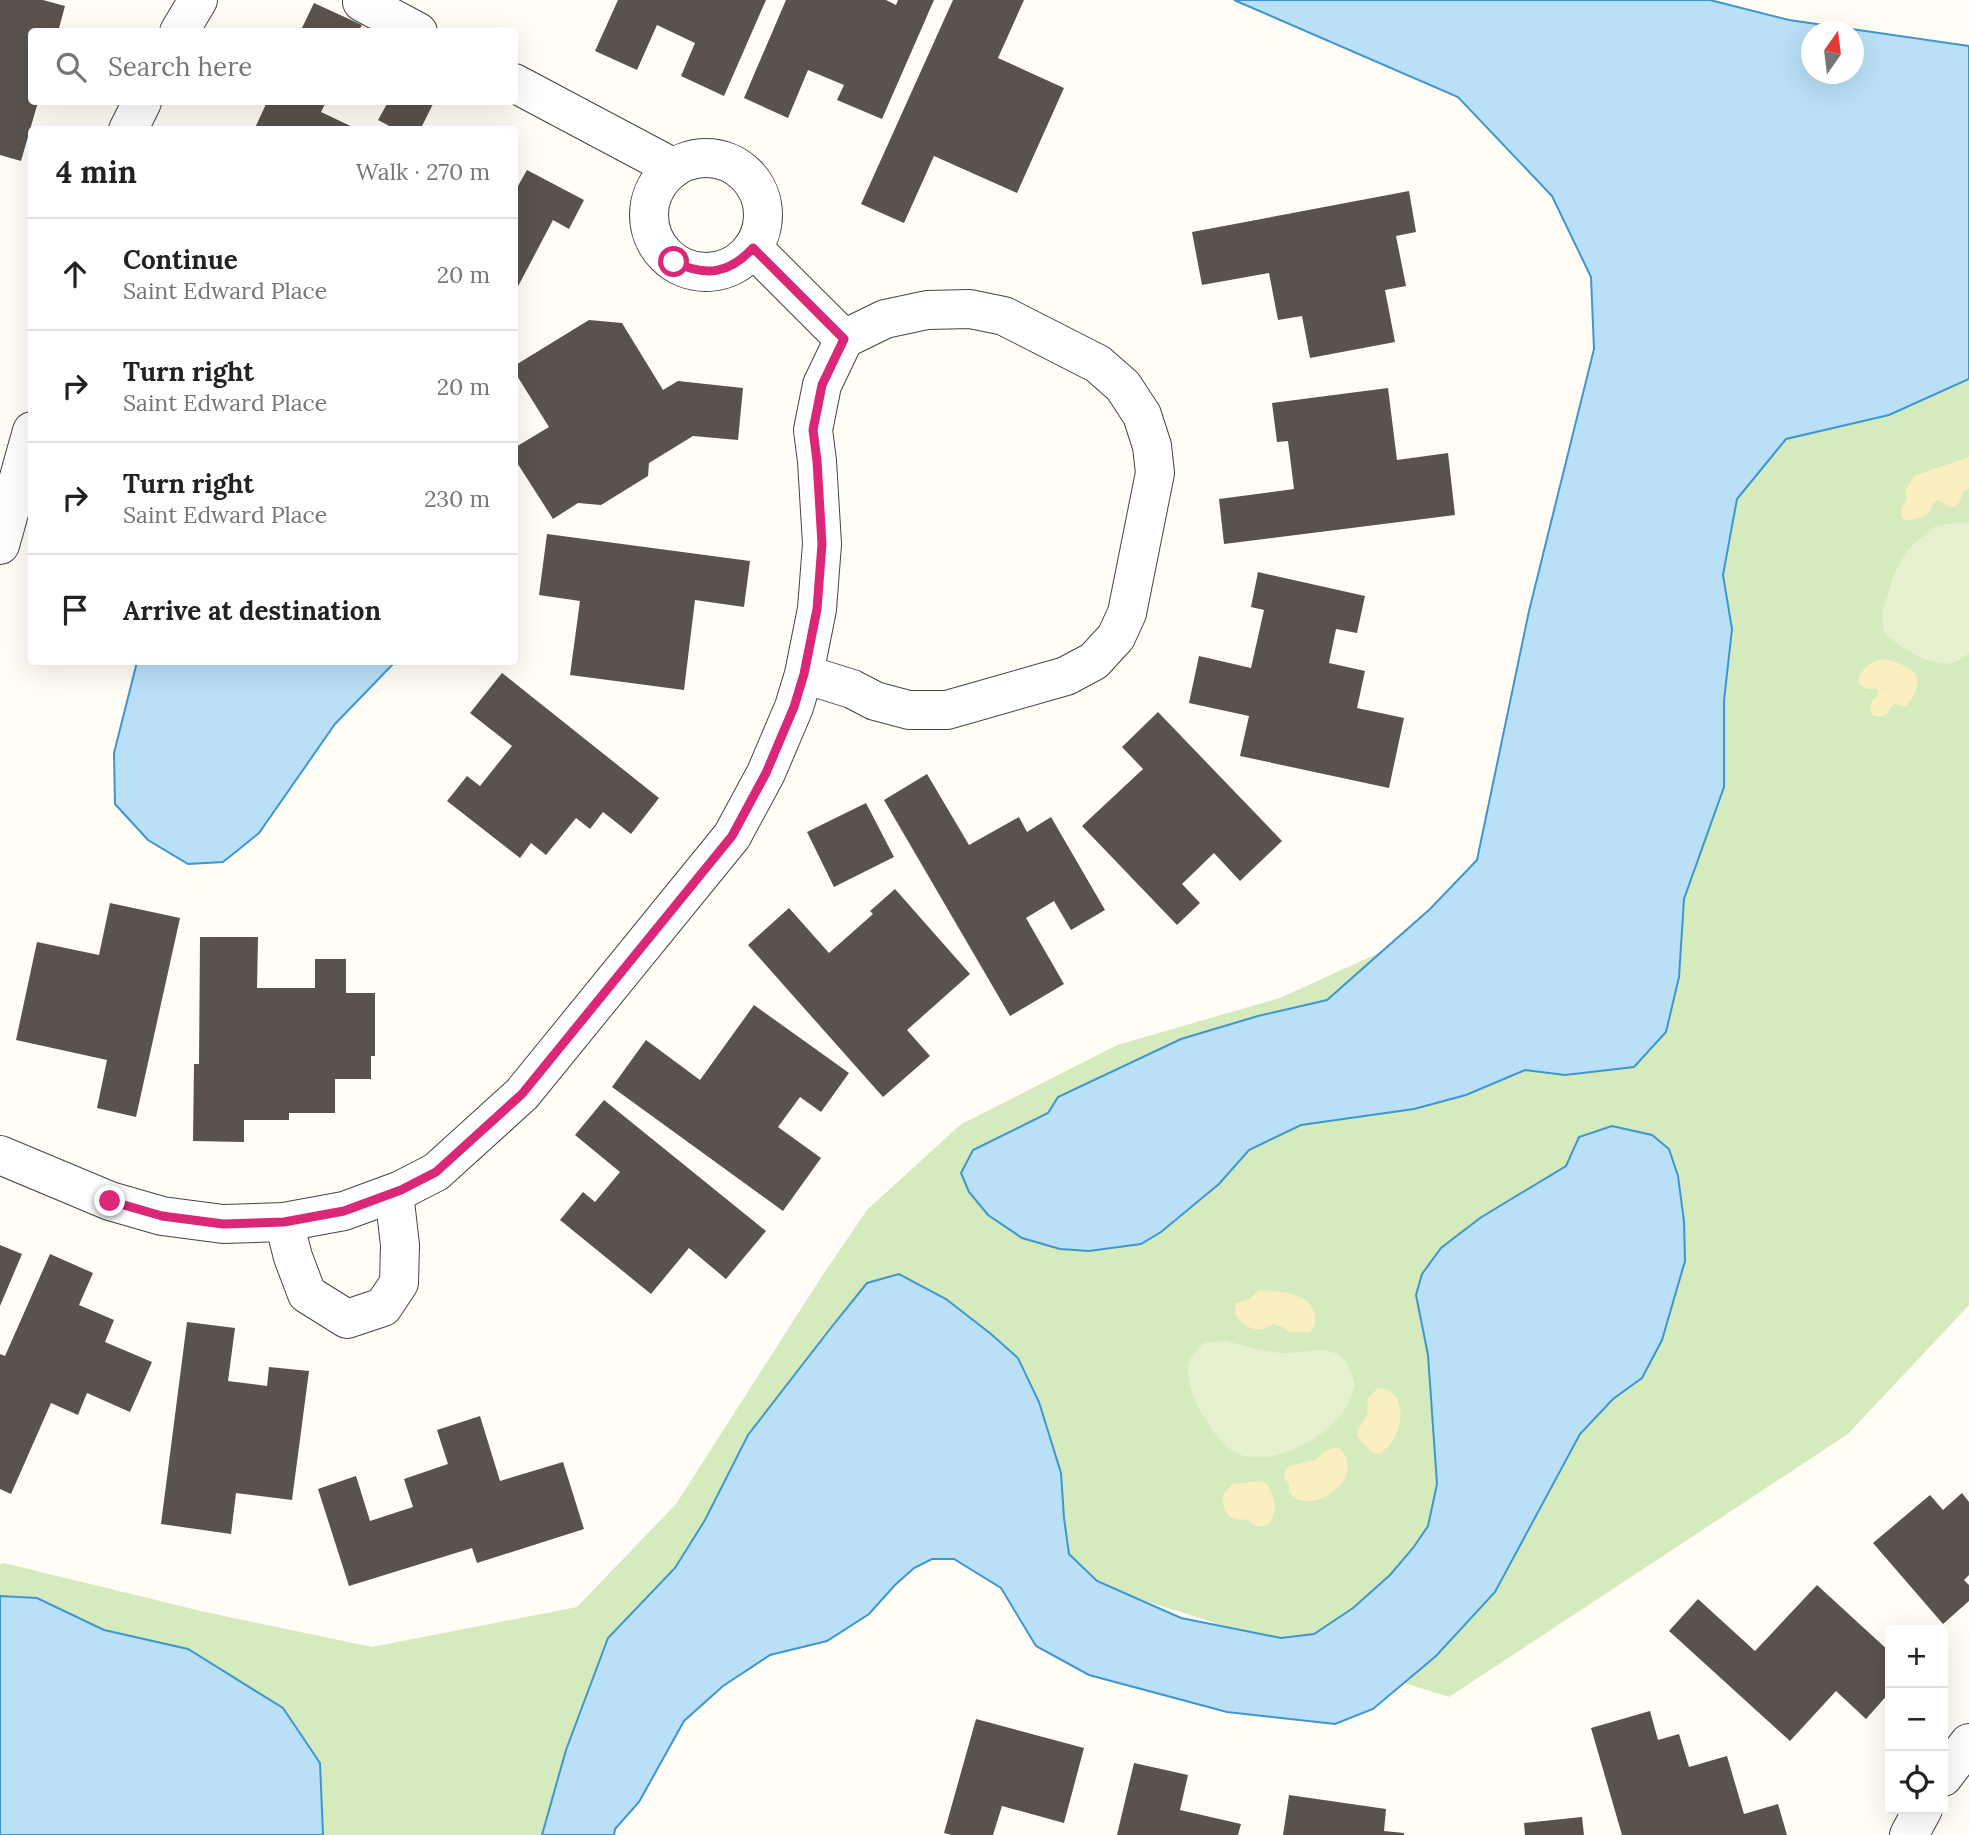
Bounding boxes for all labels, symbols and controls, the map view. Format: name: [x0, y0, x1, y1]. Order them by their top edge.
north arrow: [1801, 21, 1864, 84]
search box: [28, 28, 518, 105]
icon: search: [52, 48, 90, 86]
text: Search here: [108, 50, 252, 83]
text: 4 min: [56, 153, 137, 191]
text: Walk · 270 m: [356, 157, 490, 186]
text: Continue: [123, 243, 238, 276]
route start: [658, 246, 689, 277]
icon: ahead: [56, 255, 94, 293]
text: 20 m: [437, 260, 490, 289]
text: Saint Edward Place: [123, 276, 327, 305]
text: Turn right: [123, 355, 254, 388]
icon: right: [56, 367, 94, 405]
text: 20 m: [437, 372, 490, 401]
text: Saint Edward Place: [123, 388, 327, 417]
text: Turn right: [123, 467, 254, 500]
icon: right: [56, 479, 94, 517]
text: 230 m: [424, 484, 490, 513]
text: Saint Edward Place: [123, 500, 327, 529]
icon: arrive: [56, 591, 94, 629]
text: Arrive at destination: [123, 594, 381, 627]
route end: [94, 1185, 125, 1216]
map controls: [1885, 1625, 1948, 1814]
button: +: [1885, 1625, 1948, 1688]
button: −: [1885, 1688, 1948, 1751]
button: locate: [1885, 1751, 1948, 1814]

